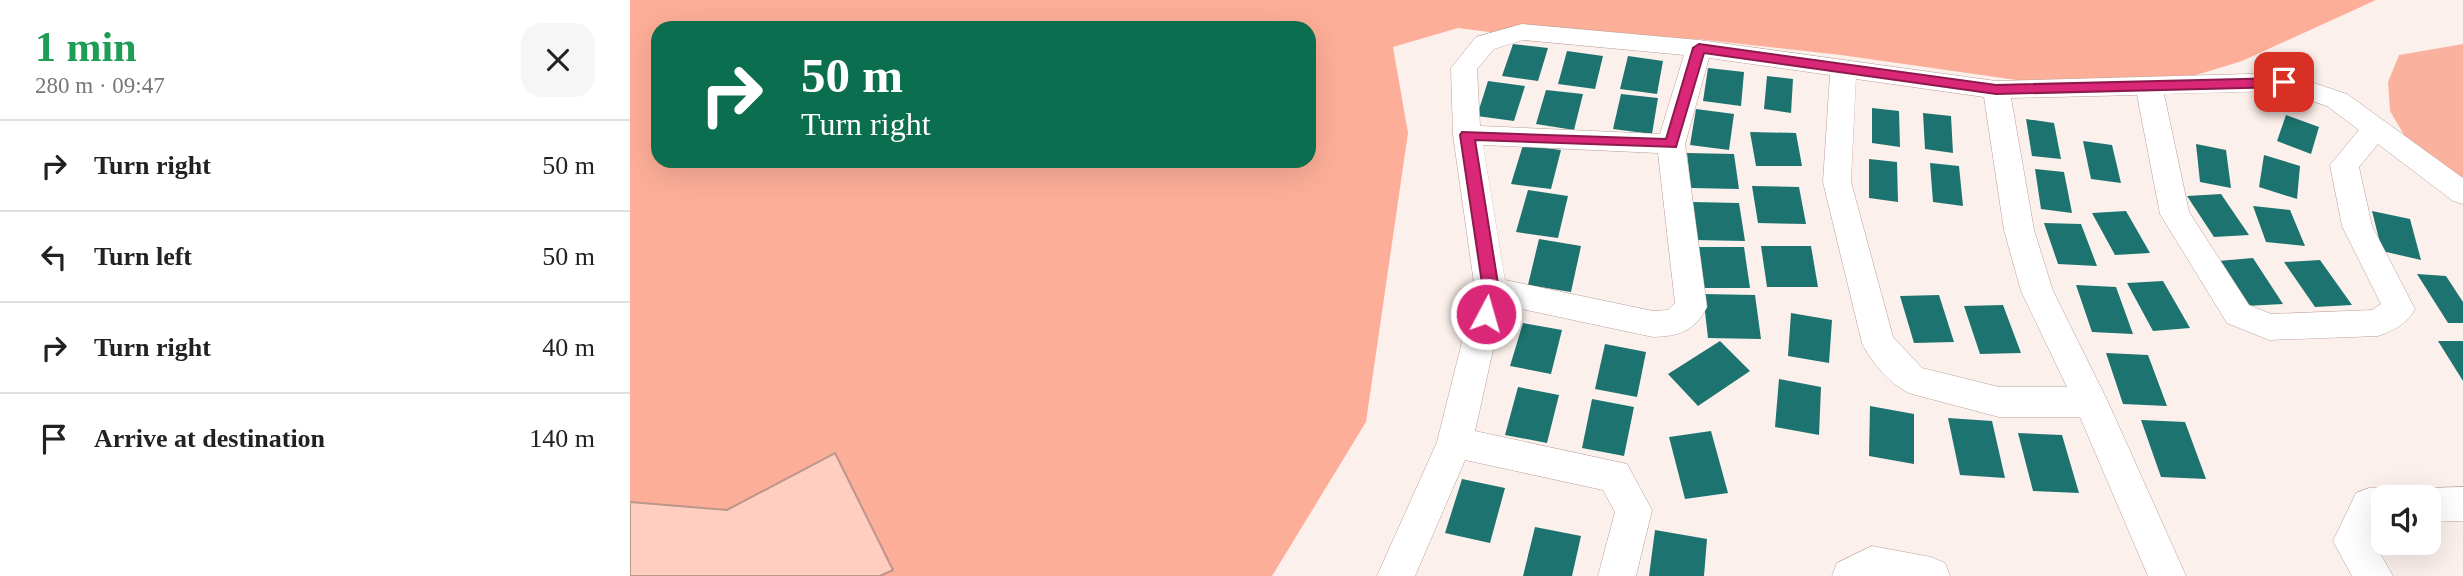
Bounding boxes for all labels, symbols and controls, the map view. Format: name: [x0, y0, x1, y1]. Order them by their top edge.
button: close: [521, 23, 595, 97]
text: 1 min: [35, 24, 137, 70]
text: 50 m: [801, 48, 903, 103]
icon: right: [686, 49, 777, 140]
pin: [2254, 52, 2314, 112]
icon: arrive: [2265, 63, 2303, 101]
text: 280 m · 09:47: [35, 73, 165, 98]
text: Turn right: [801, 106, 931, 142]
icon: right: [35, 147, 73, 185]
text: Turn right: [94, 151, 211, 180]
text: 50 m: [542, 151, 595, 180]
icon: left: [35, 238, 73, 276]
text: Turn left: [94, 242, 192, 271]
text: 50 m: [542, 242, 595, 271]
position arrow: [1449, 277, 1523, 351]
icon: right: [35, 329, 73, 367]
text: Turn right: [94, 333, 211, 362]
text: 40 m: [542, 333, 595, 362]
icon: arrive: [35, 420, 73, 458]
text: Arrive at destination: [94, 424, 325, 453]
text: 140 m: [529, 424, 595, 453]
map controls: [2371, 485, 2441, 555]
button: sound: [2371, 485, 2441, 555]

